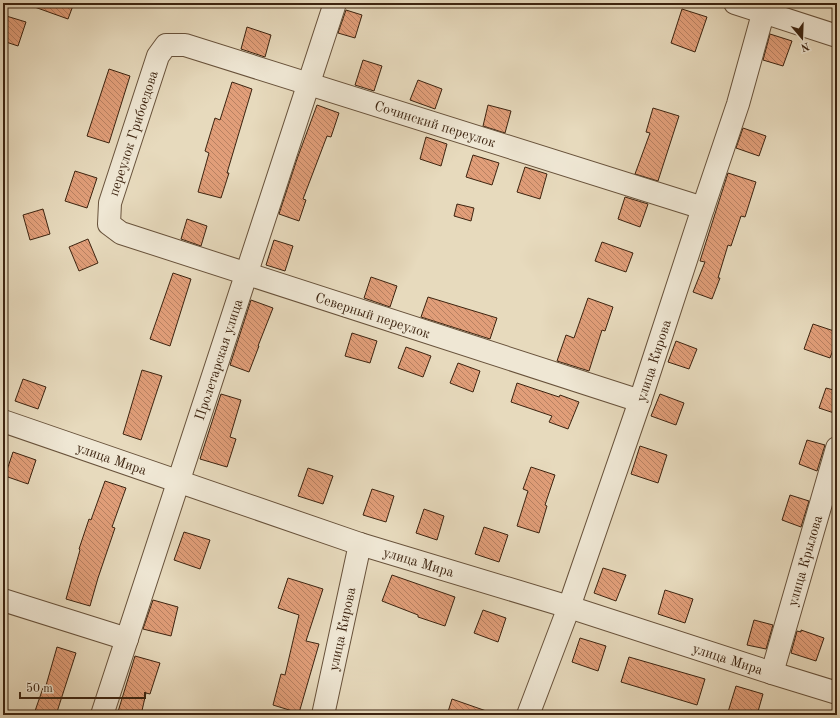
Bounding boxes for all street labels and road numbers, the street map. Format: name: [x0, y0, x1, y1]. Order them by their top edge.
street label: переулок Грибоедова: [107, 69, 161, 198]
street label: Сочинский переулок: [373, 99, 497, 150]
street label: Северный переулок: [313, 291, 432, 341]
street label: Пролетарская улица: [193, 297, 246, 422]
street label: улица Кирова: [634, 318, 674, 404]
street label: улица Мира: [74, 441, 148, 478]
street label: улица Крылова: [786, 514, 825, 608]
street label: улица Мира: [381, 545, 456, 580]
street label: улица Кирова: [327, 586, 358, 672]
street label: улица Мира: [691, 642, 765, 678]

